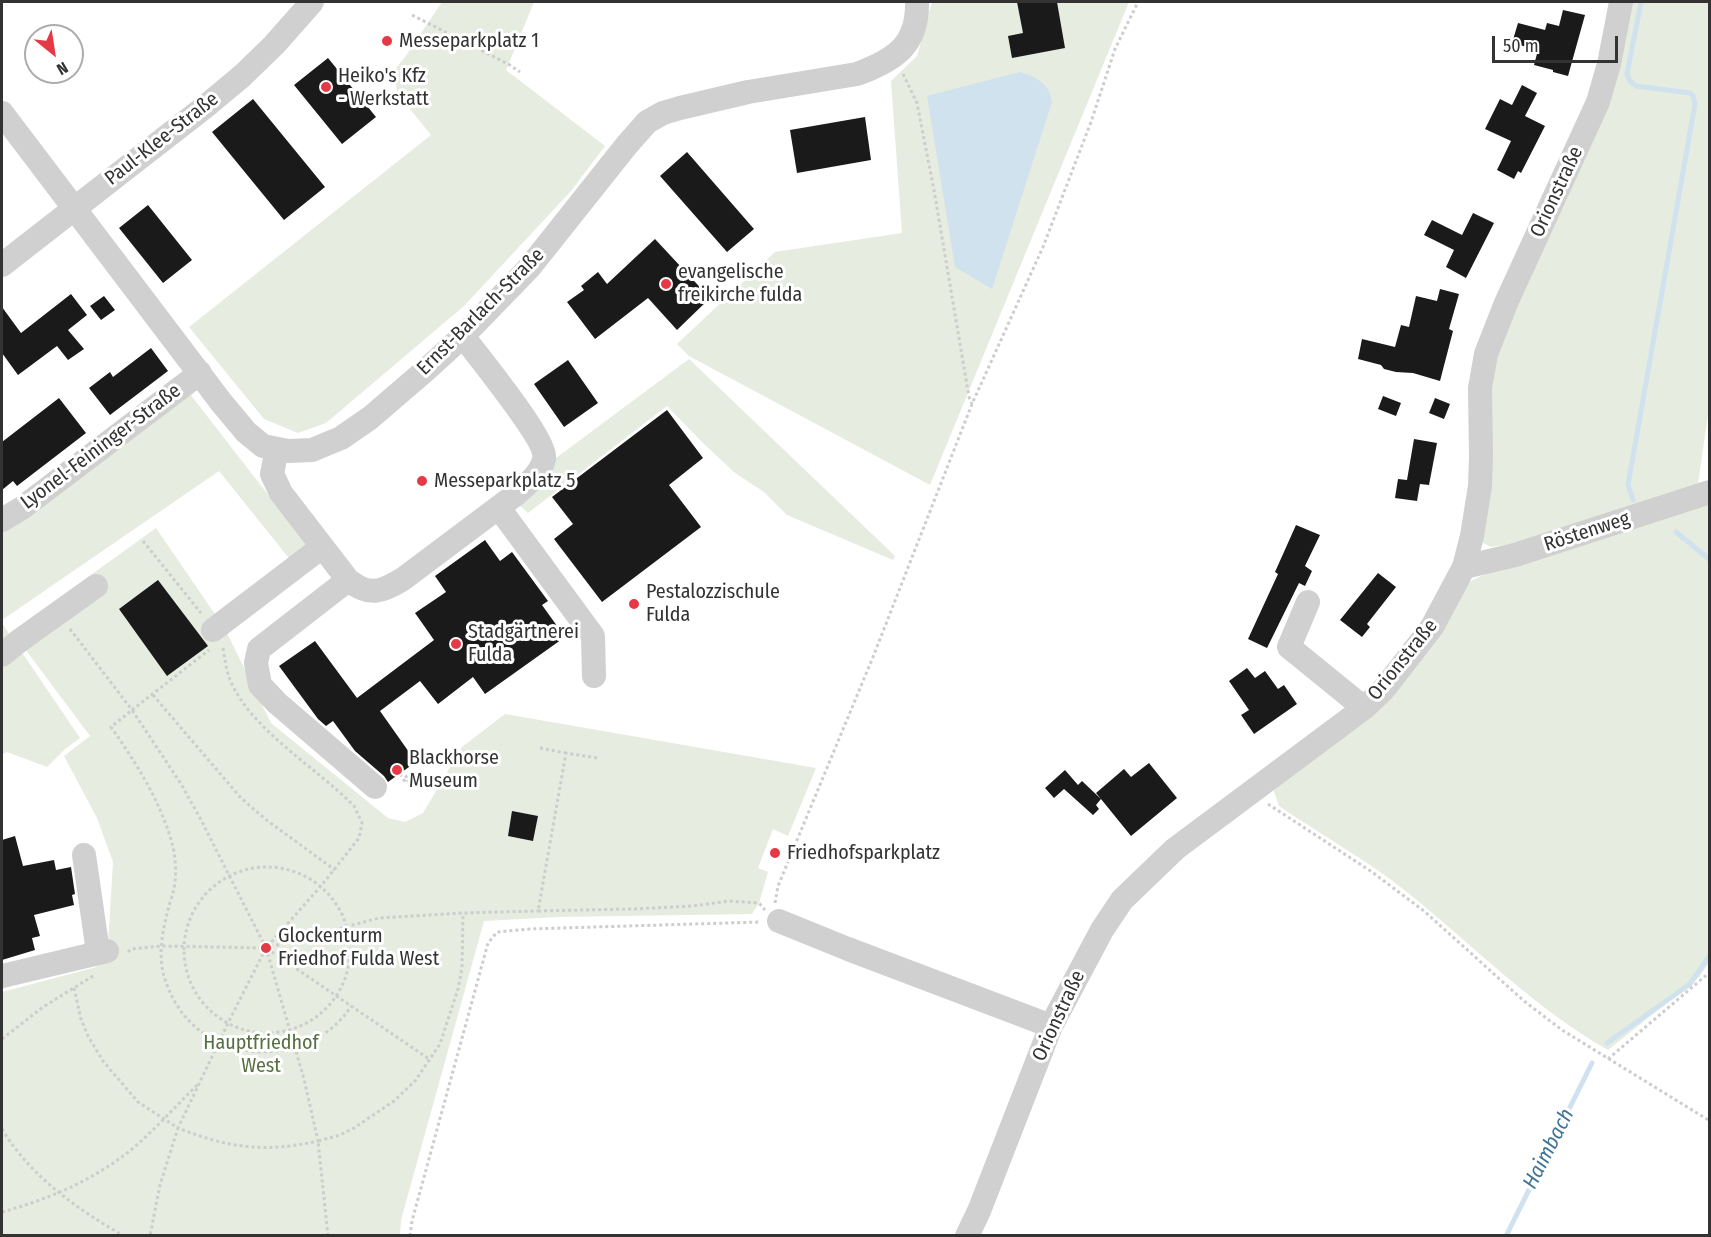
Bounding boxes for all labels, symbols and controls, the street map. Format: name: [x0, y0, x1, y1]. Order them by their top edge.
north arrow: [24, 24, 84, 84]
scale bar: [1495, 24, 1621, 62]
place label: Messeparkplatz 1: [399, 29, 539, 53]
marker: Messeparkplatz 1: [380, 34, 394, 48]
text: 50 m: [1503, 35, 1539, 57]
text: N: [53, 58, 71, 79]
place label: Heiko's Kfz - Werkstatt: [338, 64, 429, 111]
marker: Heiko's Kfz - Werkstatt: [319, 80, 333, 94]
street label: Paul-Klee-Straße: [100, 87, 224, 191]
street label: Orionstraße: [1526, 143, 1588, 241]
street label: Ernst-Barlach-Straße: [412, 243, 550, 381]
place label: evangelische freikirche fulda: [678, 260, 802, 307]
marker: evangelische freikirche fulda: [659, 277, 673, 291]
street label: Lyonel-Feininger-Straße: [16, 379, 186, 515]
place label: Messeparkplatz 5: [434, 469, 575, 493]
marker: Messeparkplatz 5: [415, 474, 429, 488]
street label: Röstenweg: [1541, 507, 1633, 557]
place label: Pestalozzischule Fulda: [646, 580, 780, 627]
marker: Pestalozzischule Fulda: [627, 597, 641, 611]
street label: Orionstraße: [1363, 615, 1443, 705]
place label: Stadgärtnerei Fulda: [468, 620, 579, 667]
marker: Stadgärtnerei Fulda: [449, 637, 463, 651]
place label: Blackhorse Museum: [409, 746, 499, 793]
marker: Blackhorse Museum: [390, 763, 404, 777]
place label: Friedhofsparkplatz: [787, 841, 940, 865]
marker: Friedhofsparkplatz: [768, 846, 782, 860]
place label: Glockenturm Friedhof Fulda West: [278, 924, 439, 971]
marker: Glockenturm Friedhof Fulda West: [259, 941, 273, 955]
street label: Orionstraße: [1028, 967, 1090, 1065]
park label: Hauptfriedhof West: [203, 1031, 319, 1078]
water label: Haimbach: [1518, 1105, 1580, 1193]

